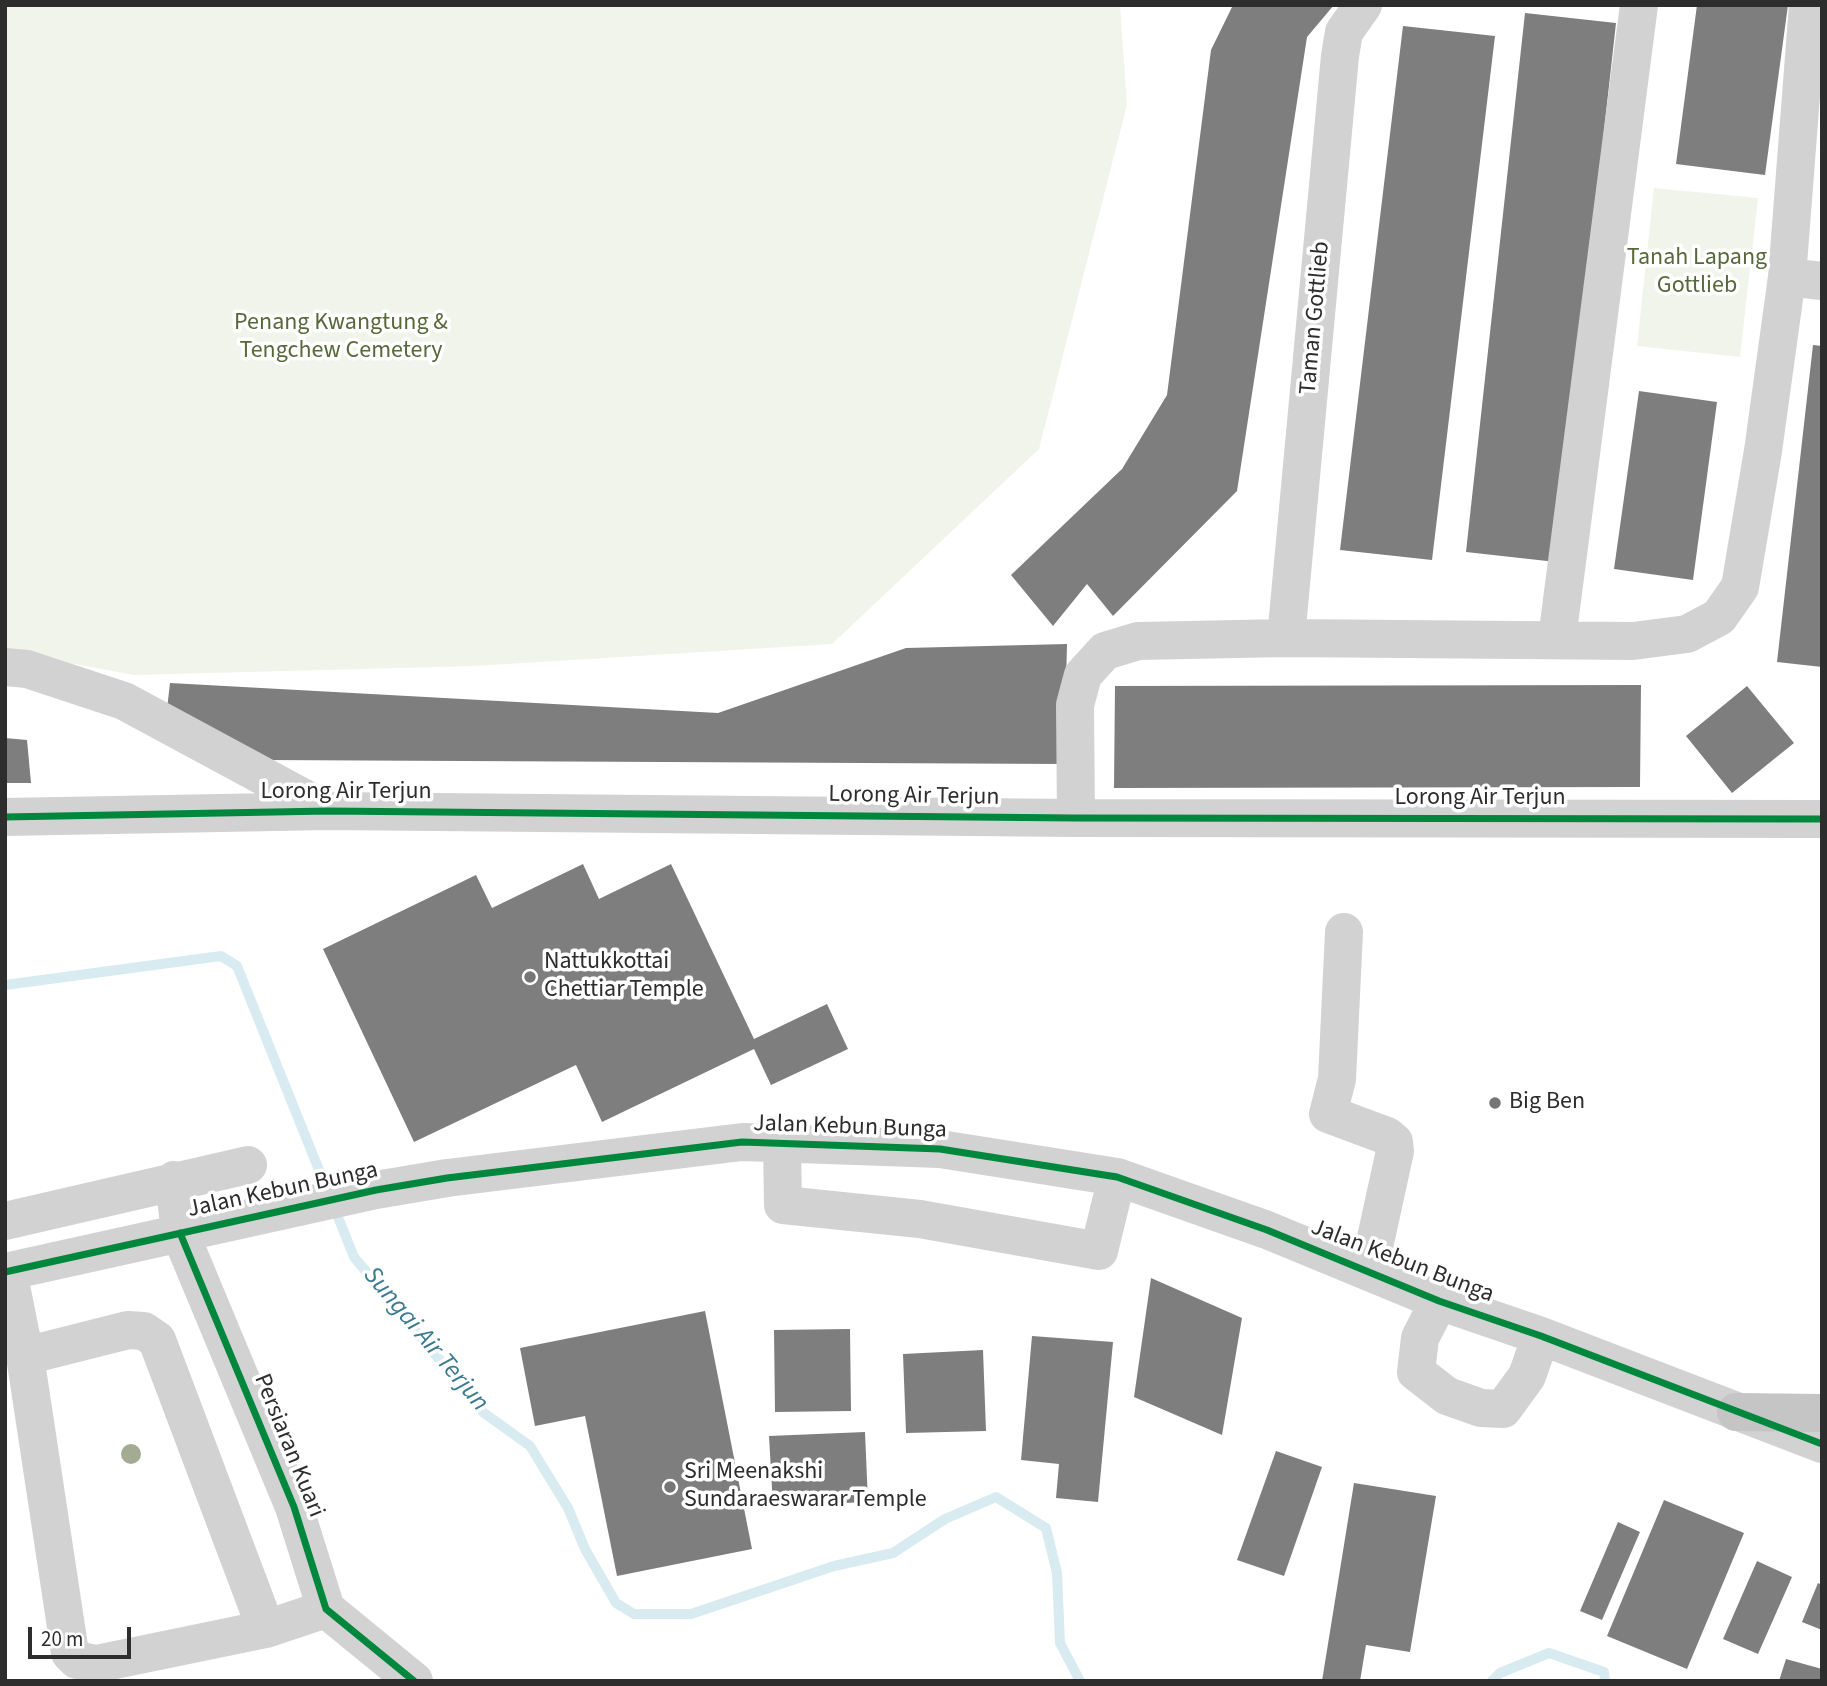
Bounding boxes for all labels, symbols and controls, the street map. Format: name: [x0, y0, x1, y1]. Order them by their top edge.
street label: Taman Gottlieb: [1295, 240, 1337, 396]
park label: Tanah Lapang Gottlieb: [1627, 245, 1767, 301]
park label: Penang Kwangtung & Tengchew Cemetery: [234, 310, 448, 366]
street label: Lorong Air Terjun: [260, 779, 432, 807]
street label: Lorong Air Terjun: [828, 781, 1000, 813]
street label: Lorong Air Terjun: [1394, 785, 1566, 813]
place label: Nattukkottai Chettiar Temple: [544, 949, 704, 1005]
marker: Nattukkottai Chettiar Temple: [522, 969, 538, 985]
place label: Big Ben: [1509, 1089, 1585, 1117]
marker: Big Ben: [1487, 1095, 1503, 1111]
street label: Jalan Kebun Bunga: [753, 1110, 947, 1146]
street label: Jalan Kebun Bunga: [185, 1157, 381, 1225]
street label: Jalan Kebun Bunga: [1306, 1214, 1498, 1310]
water label: Sungai Air Terjun: [356, 1261, 494, 1419]
street label: Persiaran Kuari: [246, 1370, 330, 1522]
place label: Sri Meenakshi Sundaraeswarar Temple: [684, 1459, 927, 1515]
marker: Sri Meenakshi Sundaraeswarar Temple: [662, 1479, 678, 1495]
scale bar: [32, 1612, 135, 1656]
text: 20 m: [41, 1624, 83, 1654]

